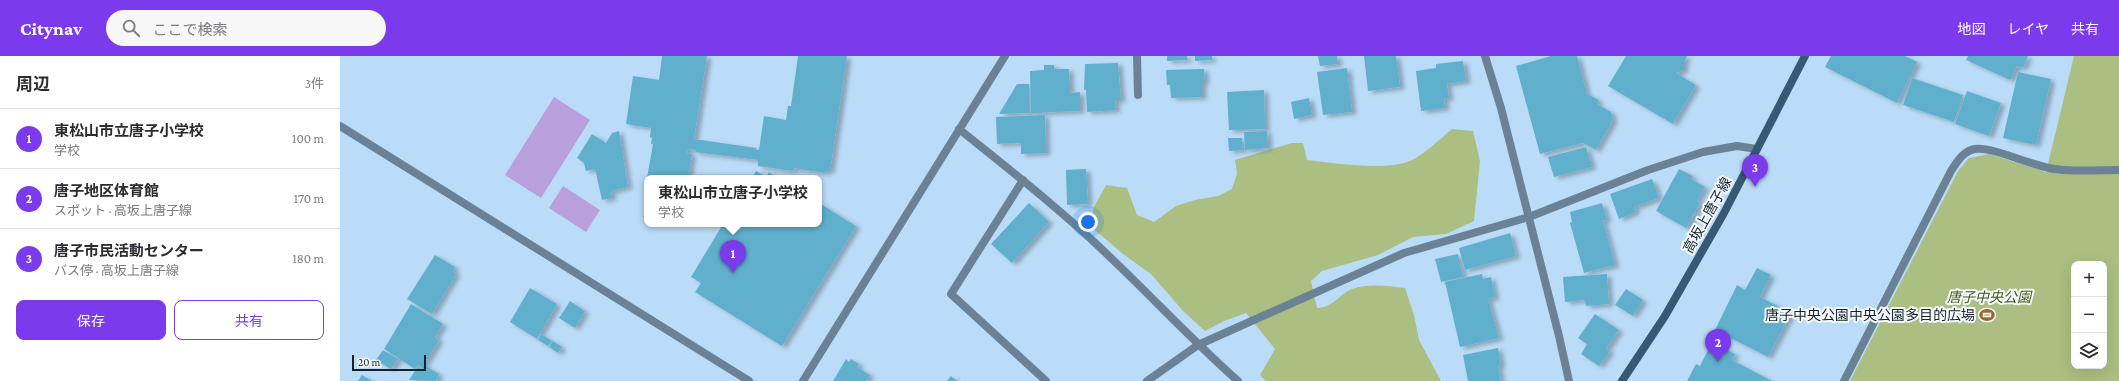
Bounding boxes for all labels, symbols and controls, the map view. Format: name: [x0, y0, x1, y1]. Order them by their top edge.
search box: [106, 10, 386, 46]
icon: search: [120, 17, 142, 39]
text: Citynav: [20, 18, 82, 39]
text: 地図: [1957, 21, 1985, 37]
text: レイヤ: [2007, 21, 2049, 37]
text: 共有: [2071, 21, 2099, 37]
text: ここで検索: [152, 22, 227, 38]
text: 周辺: [16, 75, 50, 94]
text: 3件: [305, 76, 324, 91]
text: 東松山市立唐子小学校: [54, 123, 204, 139]
text: 1: [27, 131, 31, 146]
text: 100 m: [292, 131, 324, 146]
text: 学校: [54, 143, 80, 158]
pin: 3: [1742, 154, 1768, 187]
street label: 高坂上唐子線: [1680, 174, 1734, 256]
popup: [644, 175, 822, 227]
text: 唐子地区体育館: [54, 183, 159, 199]
text: 東松山市立唐子小学校: [658, 185, 808, 201]
text: 2: [26, 191, 32, 206]
text: 170 m: [294, 191, 324, 206]
text: スポット · 高坂上唐子線: [54, 203, 192, 218]
text: 学校: [658, 205, 684, 220]
your location: [1078, 212, 1098, 232]
pin: 1: [720, 240, 746, 273]
text: 唐子市民活動センター: [54, 243, 204, 259]
text: 3: [26, 251, 32, 266]
text: 180 m: [292, 251, 324, 266]
map controls: [2071, 261, 2107, 369]
button: +: [2071, 261, 2107, 297]
text: バス停 · 高坂上唐子線: [54, 263, 179, 278]
park label: 唐子中央公園: [1947, 289, 2033, 305]
button: −: [2071, 297, 2107, 333]
button: 保存: [16, 300, 166, 340]
button: 共有: [174, 300, 324, 340]
sports icon: 唐子中央公園中央公園多目的広場: [1978, 306, 1996, 324]
place label: 唐子中央公園中央公園多目的広場: [1765, 307, 1975, 323]
pin: 2: [1705, 329, 1731, 362]
button: layers: [2071, 333, 2107, 369]
scale bar: [352, 353, 426, 372]
text: 20 m: [358, 356, 380, 368]

